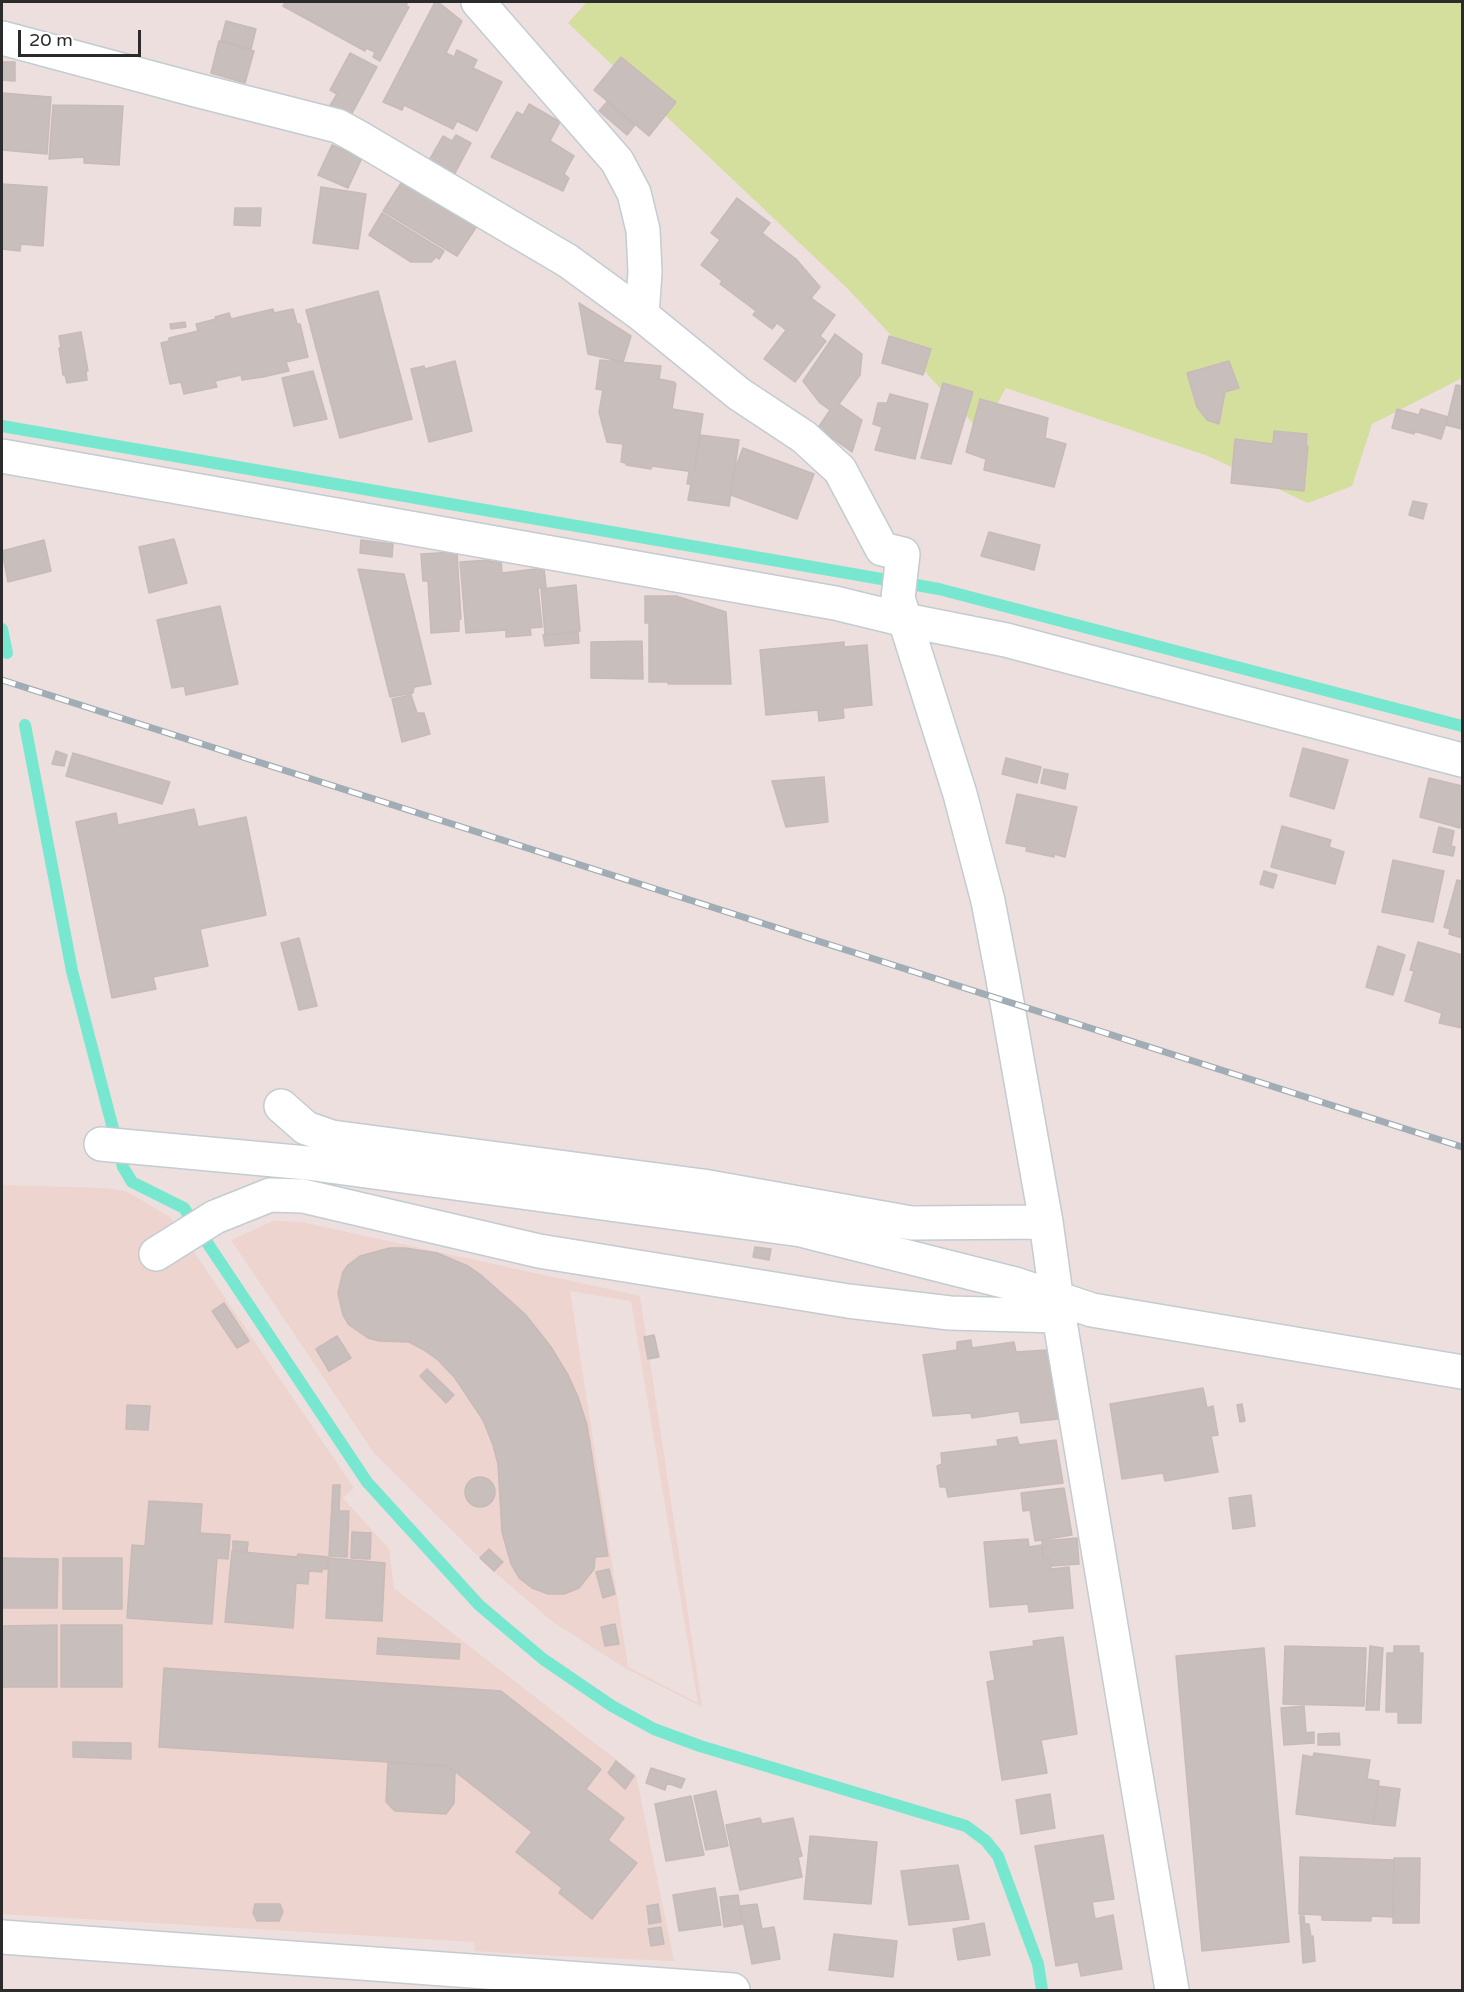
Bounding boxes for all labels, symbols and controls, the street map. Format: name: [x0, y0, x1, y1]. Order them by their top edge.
scale bar: [21, 18, 144, 56]
text: 20 m: [29, 29, 73, 51]

